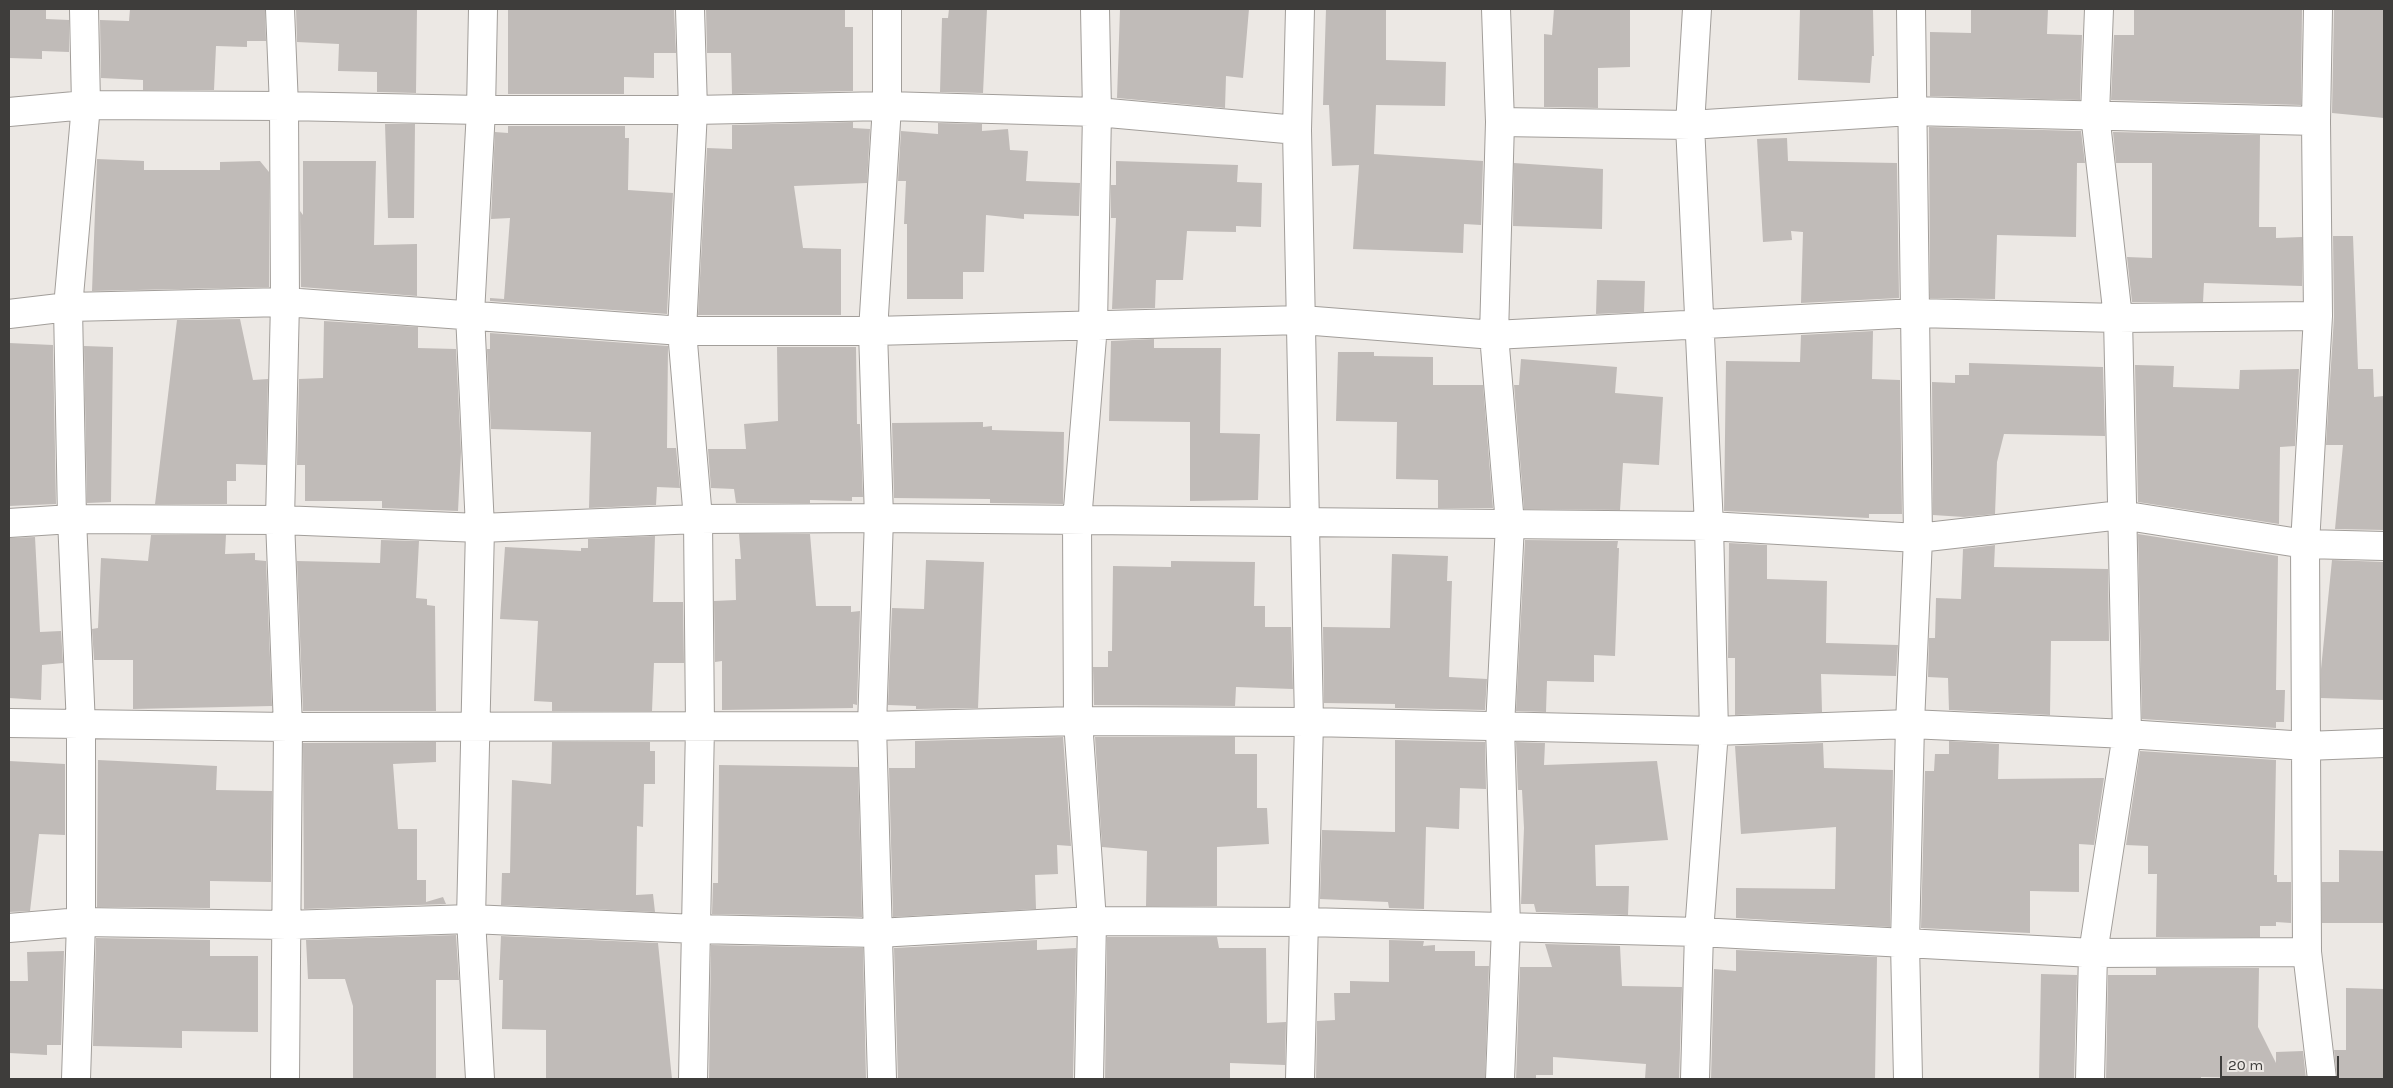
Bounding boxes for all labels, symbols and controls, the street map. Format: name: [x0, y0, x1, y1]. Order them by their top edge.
scale bar: [2223, 1046, 2342, 1078]
text: 20 m: [2228, 1056, 2263, 1074]

